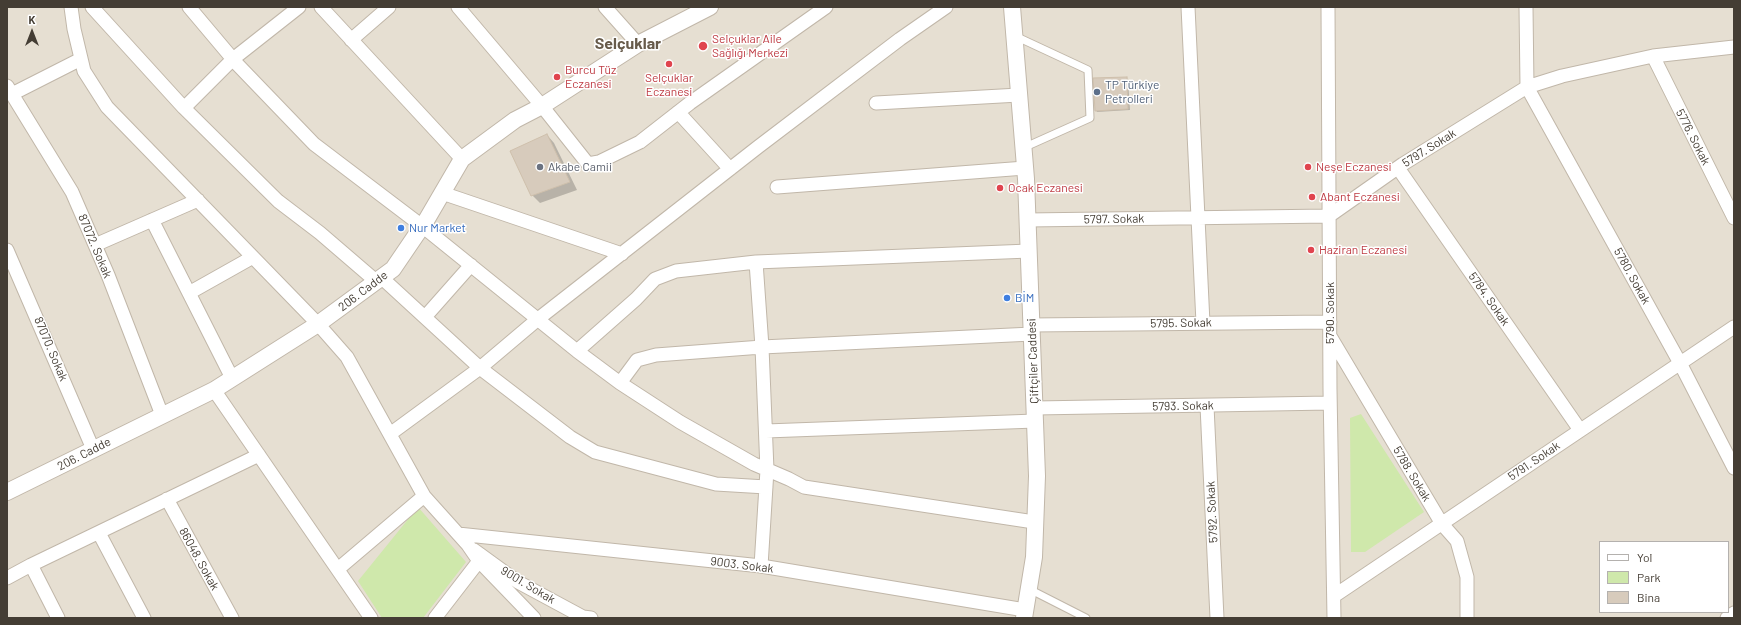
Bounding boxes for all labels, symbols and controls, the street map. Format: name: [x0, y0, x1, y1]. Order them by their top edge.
north arrow: [12, 12, 52, 52]
text: K: [29, 13, 35, 26]
place label: Selçuklar Aile Sağlığı Merkezi: [712, 32, 788, 60]
district label: Selçuklar: [595, 34, 661, 54]
marker: Selçuklar Aile Sağlığı Merkezi: [697, 40, 709, 52]
marker: Selçuklar Eczanesi: [664, 59, 674, 69]
place label: Burcu Tüz Eczanesi: [565, 63, 616, 91]
place label: Selçuklar Eczanesi: [645, 71, 693, 99]
marker: Burcu Tüz Eczanesi: [552, 72, 562, 82]
place label: TP Türkiye Petrolleri: [1105, 78, 1159, 106]
marker: TP Türkiye Petrolleri: [1092, 87, 1102, 97]
street label: 5776. Sokak: [1673, 107, 1713, 167]
street label: 5797. Sokak: [1400, 126, 1458, 170]
place label: Akabe Camii: [548, 160, 612, 174]
place label: Neşe Eczanesi: [1316, 160, 1392, 174]
marker: Akabe Camii: [535, 162, 545, 172]
marker: Neşe Eczanesi: [1303, 162, 1313, 172]
place label: Ocak Eczanesi: [1008, 181, 1083, 195]
marker: Ocak Eczanesi: [995, 183, 1005, 193]
place label: Abant Eczanesi: [1320, 190, 1400, 204]
marker: Abant Eczanesi: [1307, 192, 1317, 202]
street label: 5797. Sokak: [1084, 211, 1144, 227]
street label: 87072. Sokak: [75, 212, 115, 280]
place label: Nur Market: [409, 221, 466, 235]
marker: Nur Market: [396, 223, 406, 233]
place label: Haziran Eczanesi: [1319, 243, 1407, 257]
marker: Haziran Eczanesi: [1306, 245, 1316, 255]
street label: 5780. Sokak: [1611, 245, 1653, 307]
street label: 206. Cadde: [336, 268, 390, 314]
street label: 5784. Sokak: [1465, 269, 1513, 329]
street label: 5790. Sokak: [1323, 282, 1337, 344]
place label: BİM: [1015, 291, 1034, 305]
marker: BİM: [1002, 293, 1012, 303]
street label: 87070. Sokak: [31, 315, 71, 383]
street label: 5795. Sokak: [1150, 315, 1212, 331]
street label: Çiftçiler Caddesi: [1024, 318, 1042, 404]
street label: 5793. Sokak: [1152, 398, 1214, 414]
street label: 206. Cadde: [55, 434, 113, 474]
street label: 5791. Sokak: [1505, 438, 1563, 484]
street label: 5788. Sokak: [1390, 444, 1434, 504]
street label: 5792. Sokak: [1203, 481, 1221, 543]
street label: 86048. Sokak: [176, 525, 222, 593]
legend: [1599, 541, 1729, 613]
text: Yol: [1637, 550, 1652, 564]
street label: 9003. Sokak: [710, 554, 774, 576]
street label: 9001. Sokak: [498, 563, 558, 607]
text: Park: [1637, 570, 1661, 584]
text: Bina: [1637, 590, 1660, 604]

